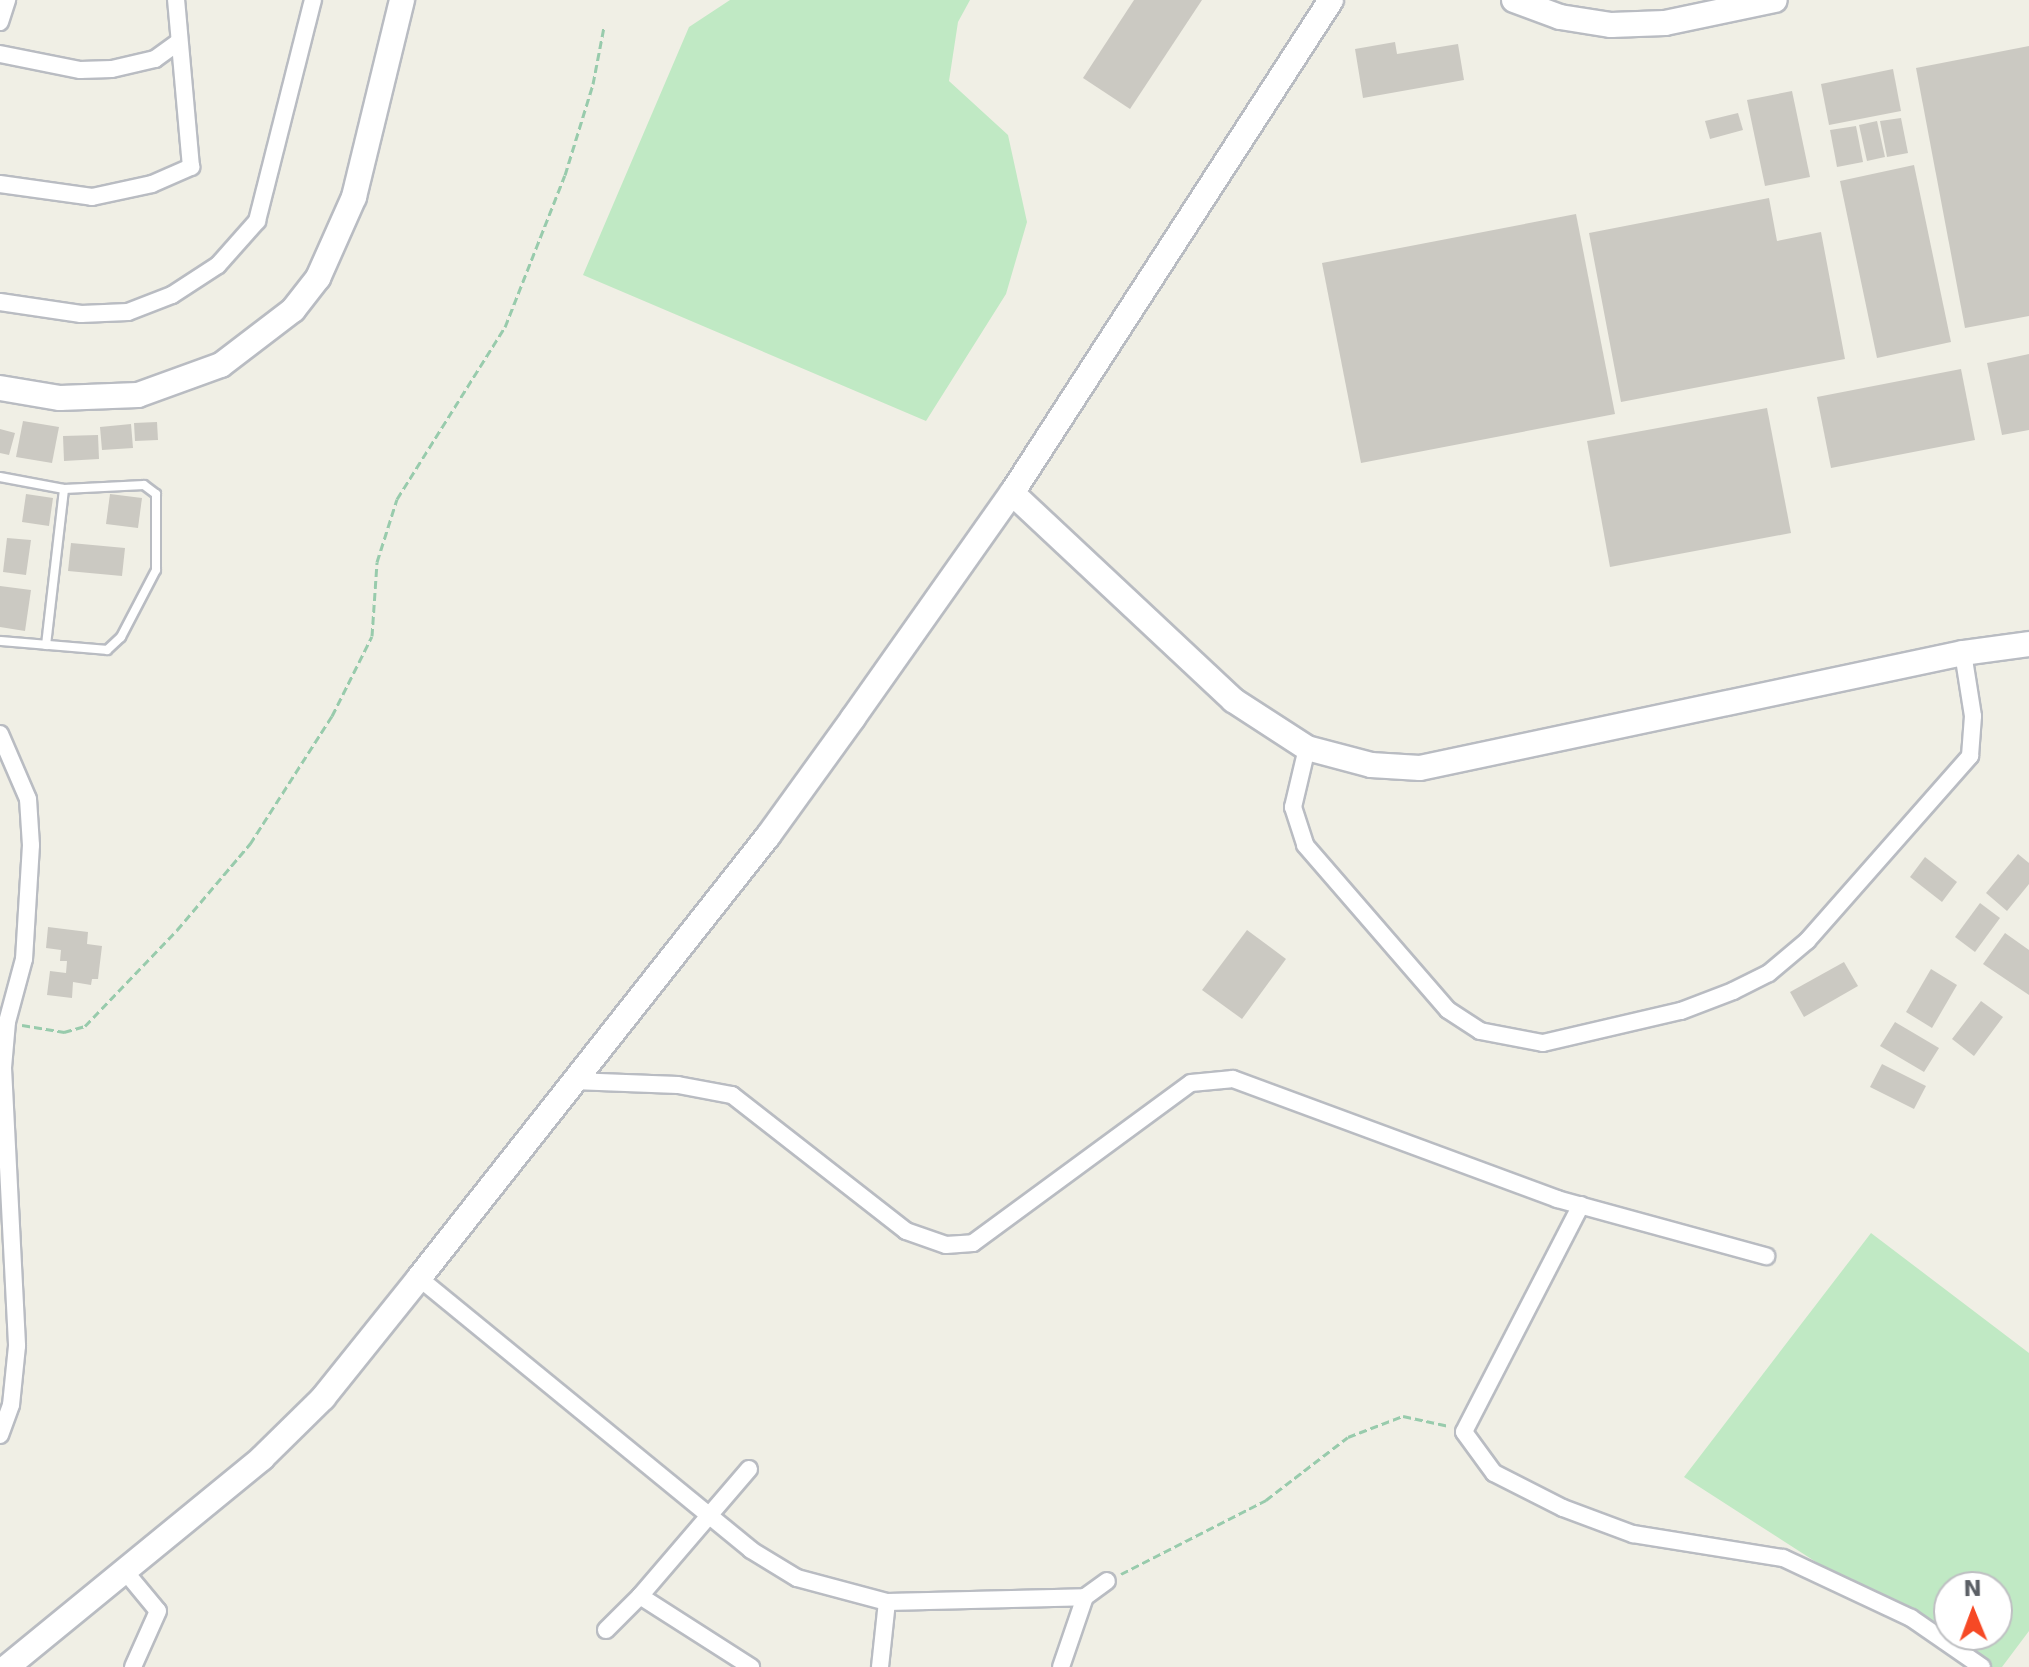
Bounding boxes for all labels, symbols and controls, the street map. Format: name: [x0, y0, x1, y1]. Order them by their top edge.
north arrow: [1933, 1571, 2013, 1651]
text: N: [1963, 1576, 1982, 1601]

